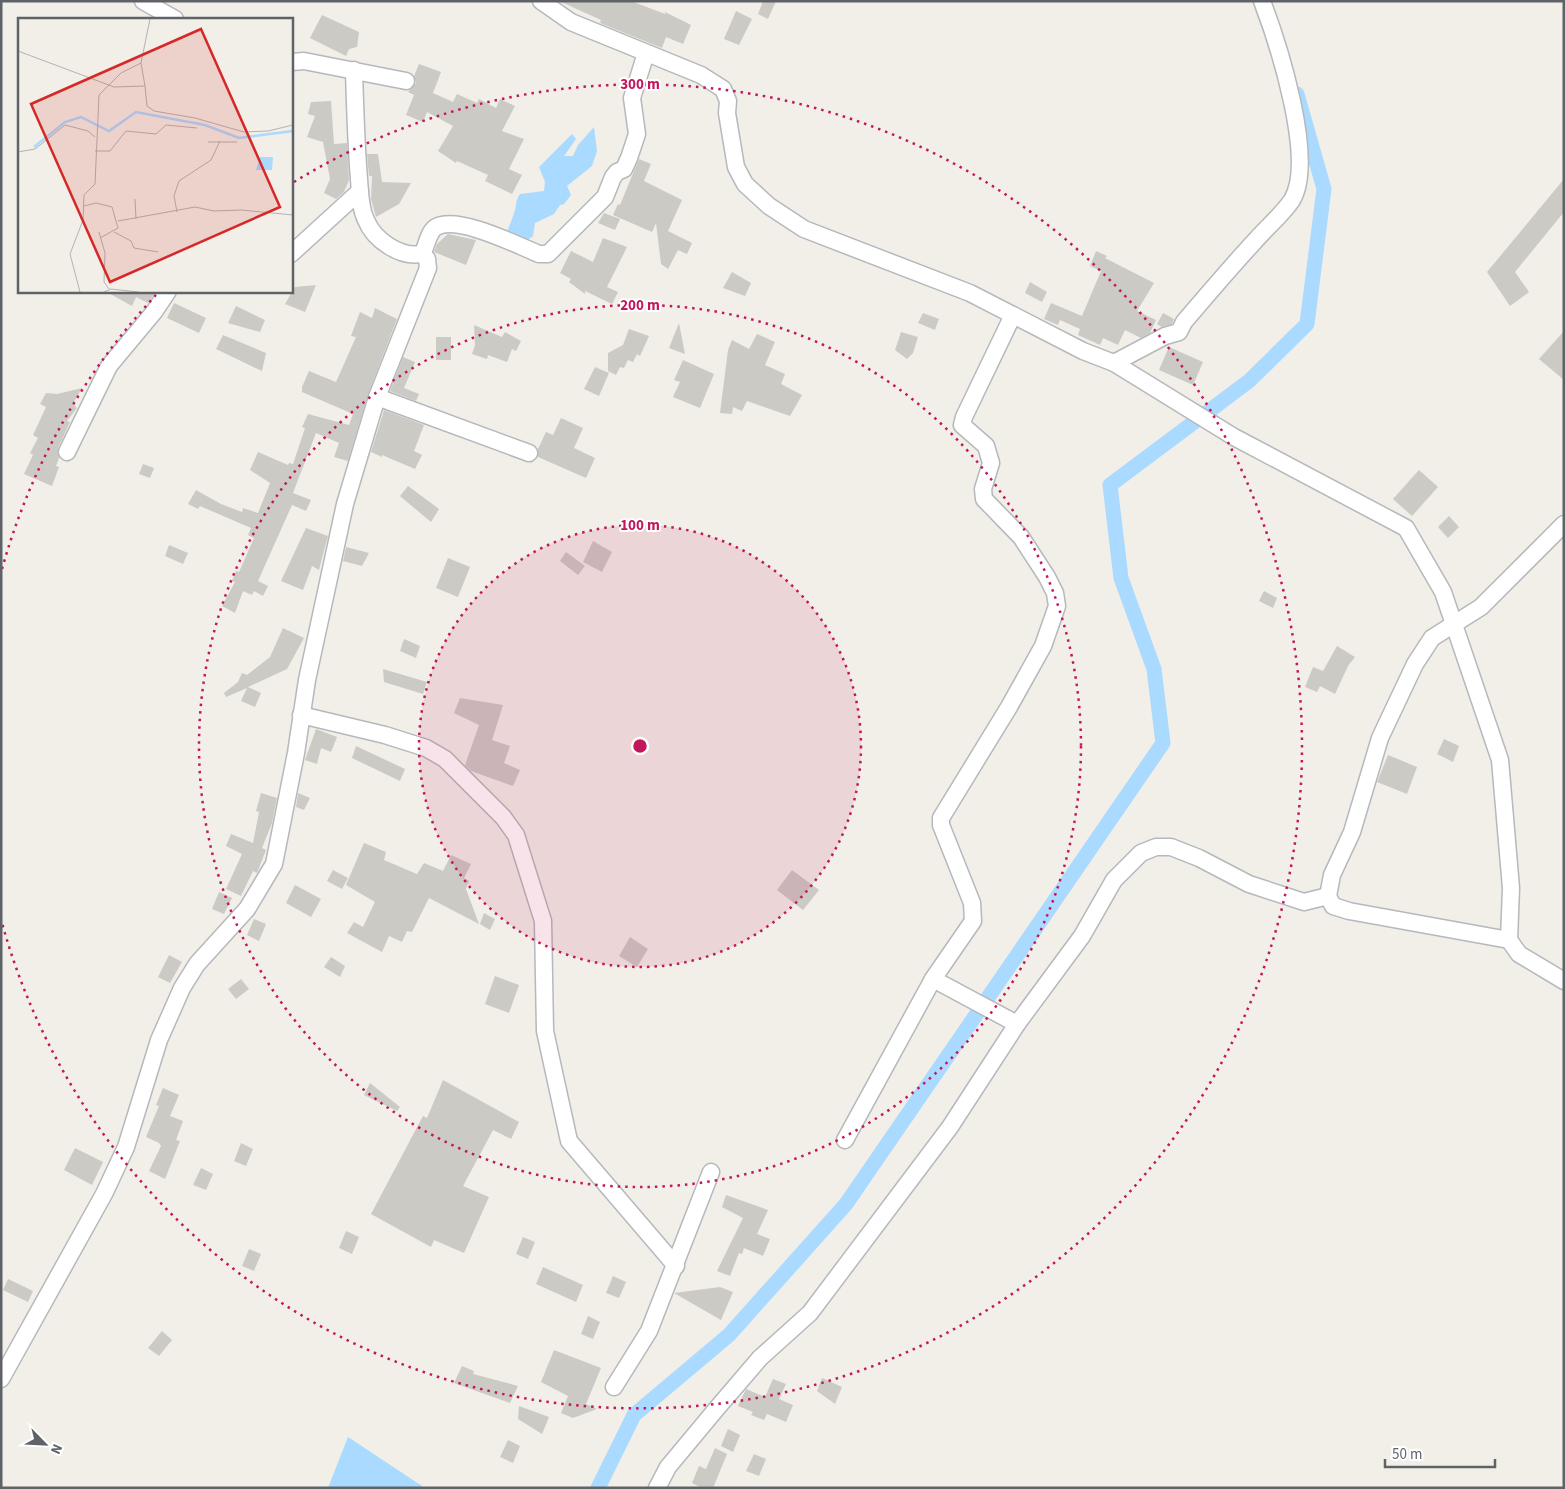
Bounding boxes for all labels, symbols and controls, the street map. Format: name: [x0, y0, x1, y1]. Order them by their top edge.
inset map: [18, 18, 292, 292]
text: 300 m: [620, 74, 660, 95]
text: 200 m: [620, 295, 660, 316]
text: 100 m: [620, 515, 660, 536]
centre of rings: [631, 737, 649, 755]
north arrow: [20, 1419, 70, 1469]
scale bar: [1385, 1436, 1495, 1468]
text: N: [45, 1441, 67, 1457]
text: 50 m: [1392, 1444, 1422, 1465]

